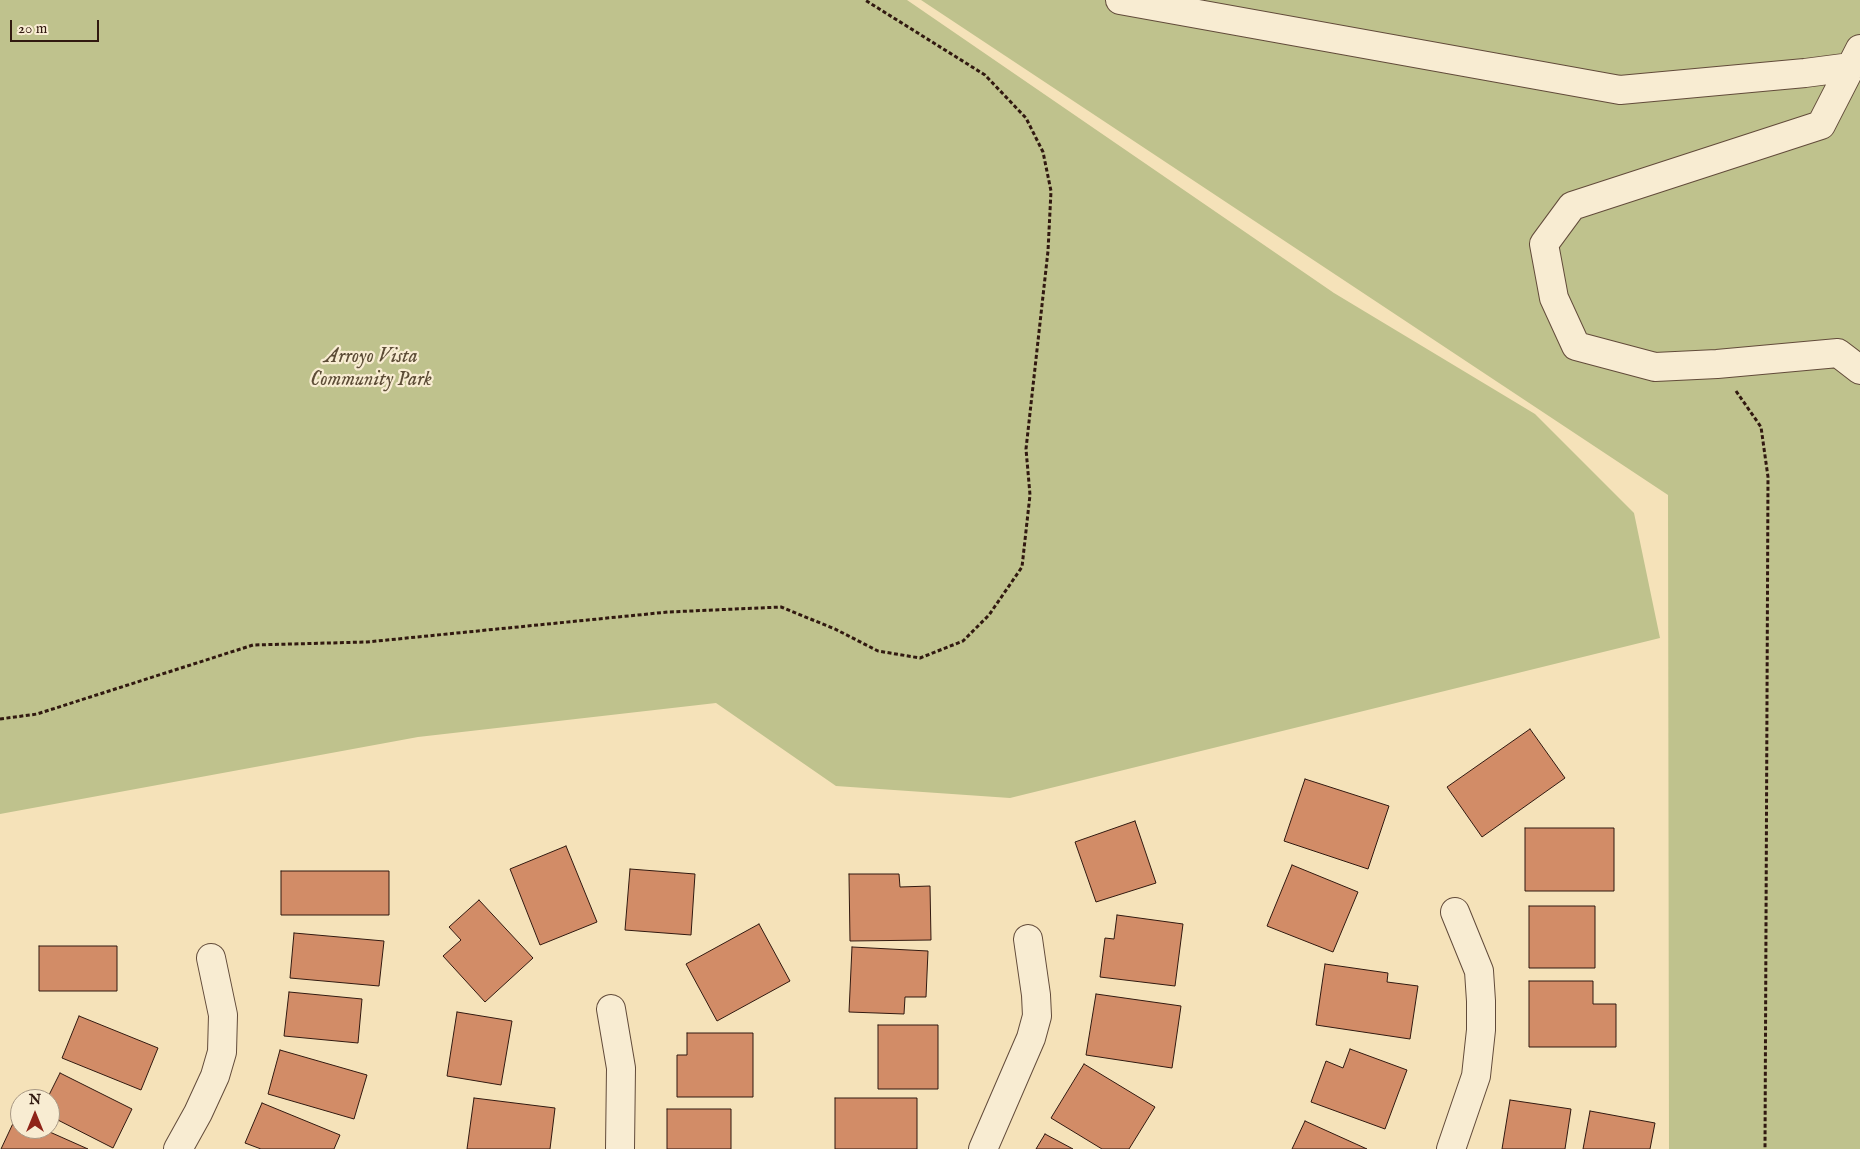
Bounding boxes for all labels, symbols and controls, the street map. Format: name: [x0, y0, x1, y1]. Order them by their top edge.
scale bar: [12, 10, 101, 42]
text: 20 m: [18, 19, 47, 38]
park label: Arroyo Vista Community Park: [310, 346, 432, 393]
north arrow: [10, 1089, 60, 1139]
text: N: [29, 1091, 41, 1109]

